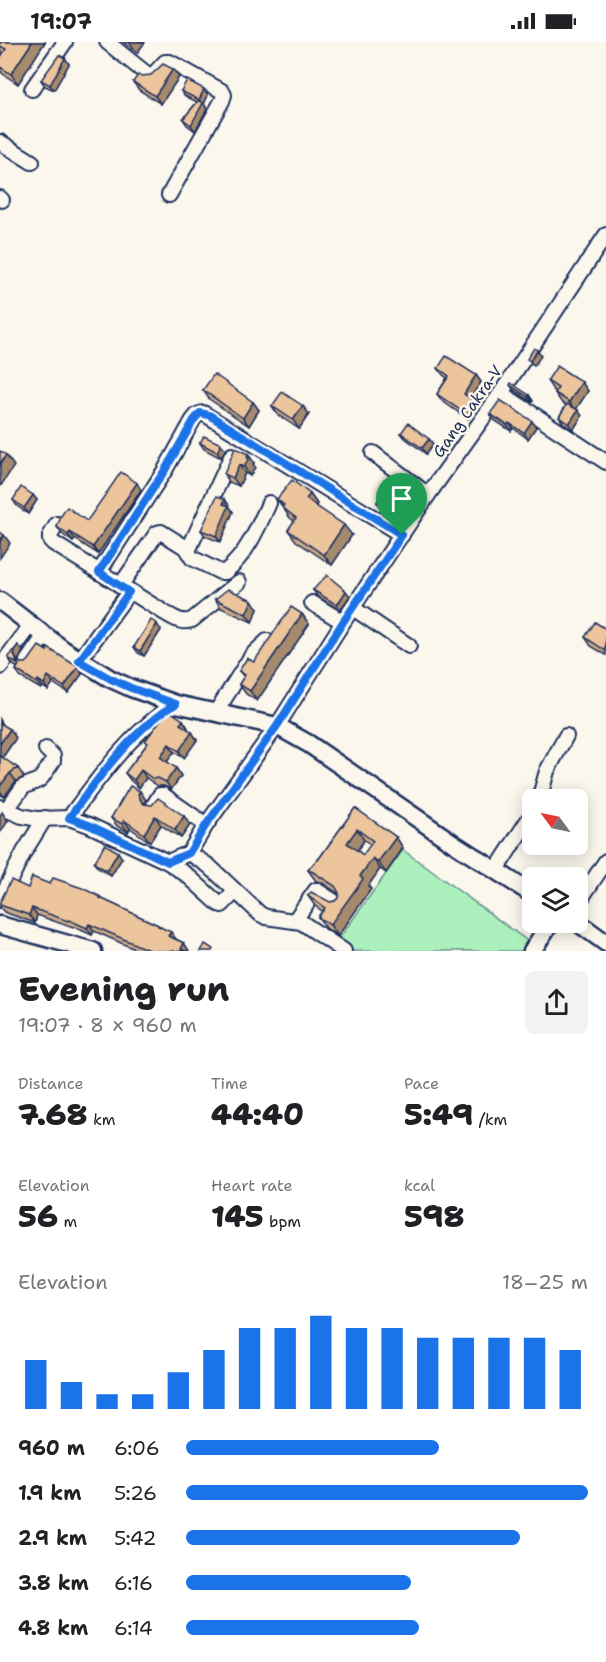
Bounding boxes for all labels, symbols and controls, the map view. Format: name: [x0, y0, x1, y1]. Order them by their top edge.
text: 19:07: [30, 7, 92, 36]
street label: Gang Cakra-V: [428, 361, 507, 462]
pin: [376, 473, 427, 535]
icon: arrive: [385, 482, 418, 515]
north arrow: [522, 789, 588, 855]
map controls: [522, 789, 588, 933]
button: layers: [522, 867, 588, 933]
text: Evening run: [18, 967, 229, 1012]
button: share: [525, 971, 588, 1034]
text: 19:07 · 8 × 960 m: [18, 1012, 197, 1038]
text: Distance: [18, 1073, 84, 1094]
text: Time: [211, 1073, 248, 1094]
text: Pace: [404, 1073, 439, 1094]
text: 7.68: [18, 1094, 87, 1135]
text: 44:40: [211, 1094, 304, 1135]
text: 5:49: [404, 1094, 473, 1135]
text: km: [87, 1109, 116, 1130]
text: /km: [473, 1109, 507, 1130]
text: Elevation: [18, 1175, 90, 1196]
text: Heart rate: [211, 1175, 293, 1196]
text: kcal: [404, 1175, 435, 1196]
text: 56: [18, 1196, 58, 1237]
text: 145: [211, 1196, 264, 1237]
text: 598: [404, 1196, 465, 1237]
text: m: [58, 1211, 77, 1232]
text: bpm: [264, 1211, 301, 1232]
text: Elevation: [18, 1269, 108, 1295]
text: 18–25 m: [502, 1269, 588, 1295]
text: 960 m: [18, 1435, 85, 1461]
text: 6:06: [114, 1435, 160, 1461]
text: 1.9 km: [18, 1480, 81, 1506]
text: 5:26: [114, 1480, 157, 1506]
text: 2.9 km: [18, 1525, 87, 1551]
text: 5:42: [114, 1525, 156, 1551]
text: 3.8 km: [18, 1570, 89, 1596]
text: 6:16: [114, 1570, 153, 1596]
text: 4.8 km: [18, 1615, 88, 1641]
text: 6:14: [114, 1615, 153, 1641]

